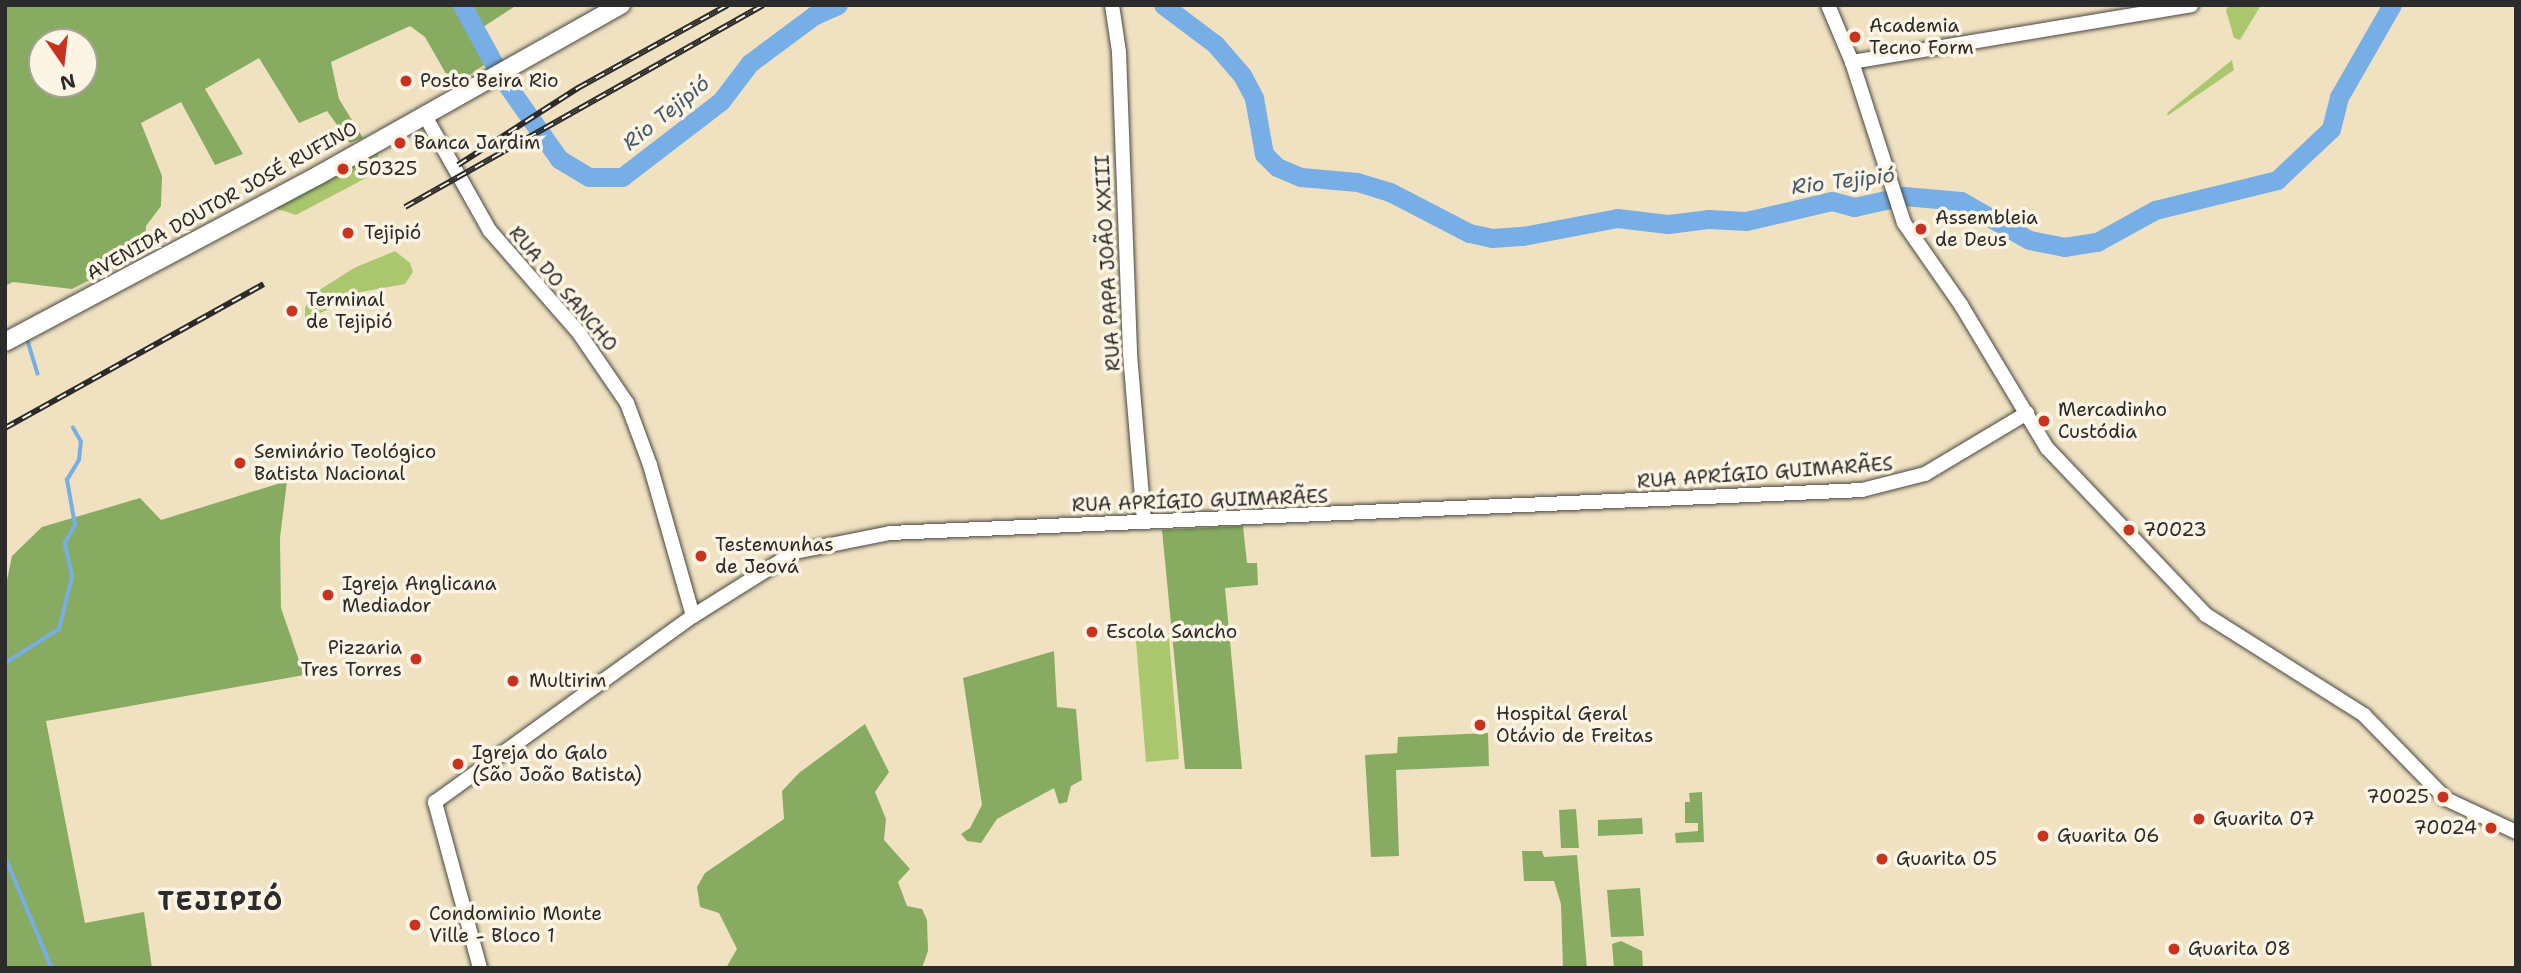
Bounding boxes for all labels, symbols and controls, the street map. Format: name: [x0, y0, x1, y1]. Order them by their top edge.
place label: Academia Tecno Form: [1869, 15, 1974, 59]
north arrow: [28, 28, 98, 98]
marker: Academia Tecno Form: [1847, 29, 1863, 45]
text: N: [57, 68, 78, 96]
place label: Posto Beira Rio: [420, 70, 559, 92]
water label: Rio Tejipió: [618, 70, 714, 156]
marker: Posto Beira Rio: [398, 73, 414, 89]
street label: AVENIDA DOUTOR JOSÉ RUFINO: [83, 117, 361, 285]
place label: Banca Jardim: [414, 132, 540, 154]
marker: Banca Jardim: [392, 135, 408, 151]
street label: RUA PAPA JOÃO XXIII: [1091, 154, 1125, 372]
place label: 50325: [357, 158, 417, 180]
marker: 50325: [335, 161, 351, 177]
water label: Rio Tejipió: [1790, 162, 1896, 200]
place label: Assembleia de Deus: [1935, 207, 2038, 251]
marker: Assembleia de Deus: [1913, 221, 1929, 237]
place label: Tejipió: [364, 222, 421, 244]
street label: RUA DO SANCHO: [504, 222, 622, 356]
marker: Tejipió: [338, 223, 358, 243]
place label: Terminal de Tejipió: [306, 289, 392, 333]
marker: Terminal de Tejipió: [284, 303, 300, 319]
place label: Mercadinho Custódia: [2058, 399, 2167, 443]
marker: Mercadinho Custódia: [2036, 413, 2052, 429]
place label: Seminário Teológico Batista Nacional: [254, 441, 436, 485]
street label: RUA APRÍGIO GUIMARÃES: [1636, 453, 1894, 493]
marker: Seminário Teológico Batista Nacional: [232, 455, 248, 471]
street label: RUA APRÍGIO GUIMARÃES: [1071, 485, 1329, 517]
place label: 70023: [2143, 519, 2207, 541]
marker: 70023: [2121, 522, 2137, 538]
place label: Testemunhas de Jeová: [715, 534, 834, 578]
marker: Testemunhas de Jeová: [693, 548, 709, 564]
place label: Igreja Anglicana Mediador: [342, 573, 497, 617]
marker: Igreja Anglicana Mediador: [320, 587, 336, 603]
place label: Escola Sancho: [1106, 621, 1237, 643]
marker: Escola Sancho: [1084, 624, 1100, 640]
place label: Pizzaria Tres Torres: [301, 637, 402, 681]
marker: Pizzaria Tres Torres: [408, 651, 424, 667]
place label: Multirim: [529, 670, 606, 692]
marker: Multirim: [503, 671, 523, 691]
place label: Hospital Geral Otávio de Freitas: [1496, 703, 1653, 747]
marker: Hospital Geral Otávio de Freitas: [1470, 715, 1490, 735]
place label: Igreja do Galo (São João Batista): [472, 742, 642, 786]
marker: Igreja do Galo (São João Batista): [450, 756, 466, 772]
place label: 70025: [2366, 786, 2429, 808]
marker: 70025: [2435, 789, 2451, 805]
place label: Guarita 07: [2213, 808, 2315, 830]
marker: Guarita 07: [2191, 811, 2207, 827]
place label: 70024: [2413, 817, 2477, 839]
marker: 70024: [2483, 820, 2499, 836]
place label: Guarita 06: [2057, 825, 2160, 847]
marker: Guarita 06: [2035, 828, 2051, 844]
place label: Guarita 05: [1896, 848, 1997, 870]
marker: Guarita 05: [1874, 851, 1890, 867]
district label: TEJIPIÓ: [159, 885, 283, 917]
place label: Condominio Monte Ville - Bloco 1: [429, 903, 602, 947]
marker: Condominio Monte Ville - Bloco 1: [407, 917, 423, 933]
place label: Guarita 08: [2188, 938, 2291, 960]
marker: Guarita 08: [2166, 941, 2182, 957]

